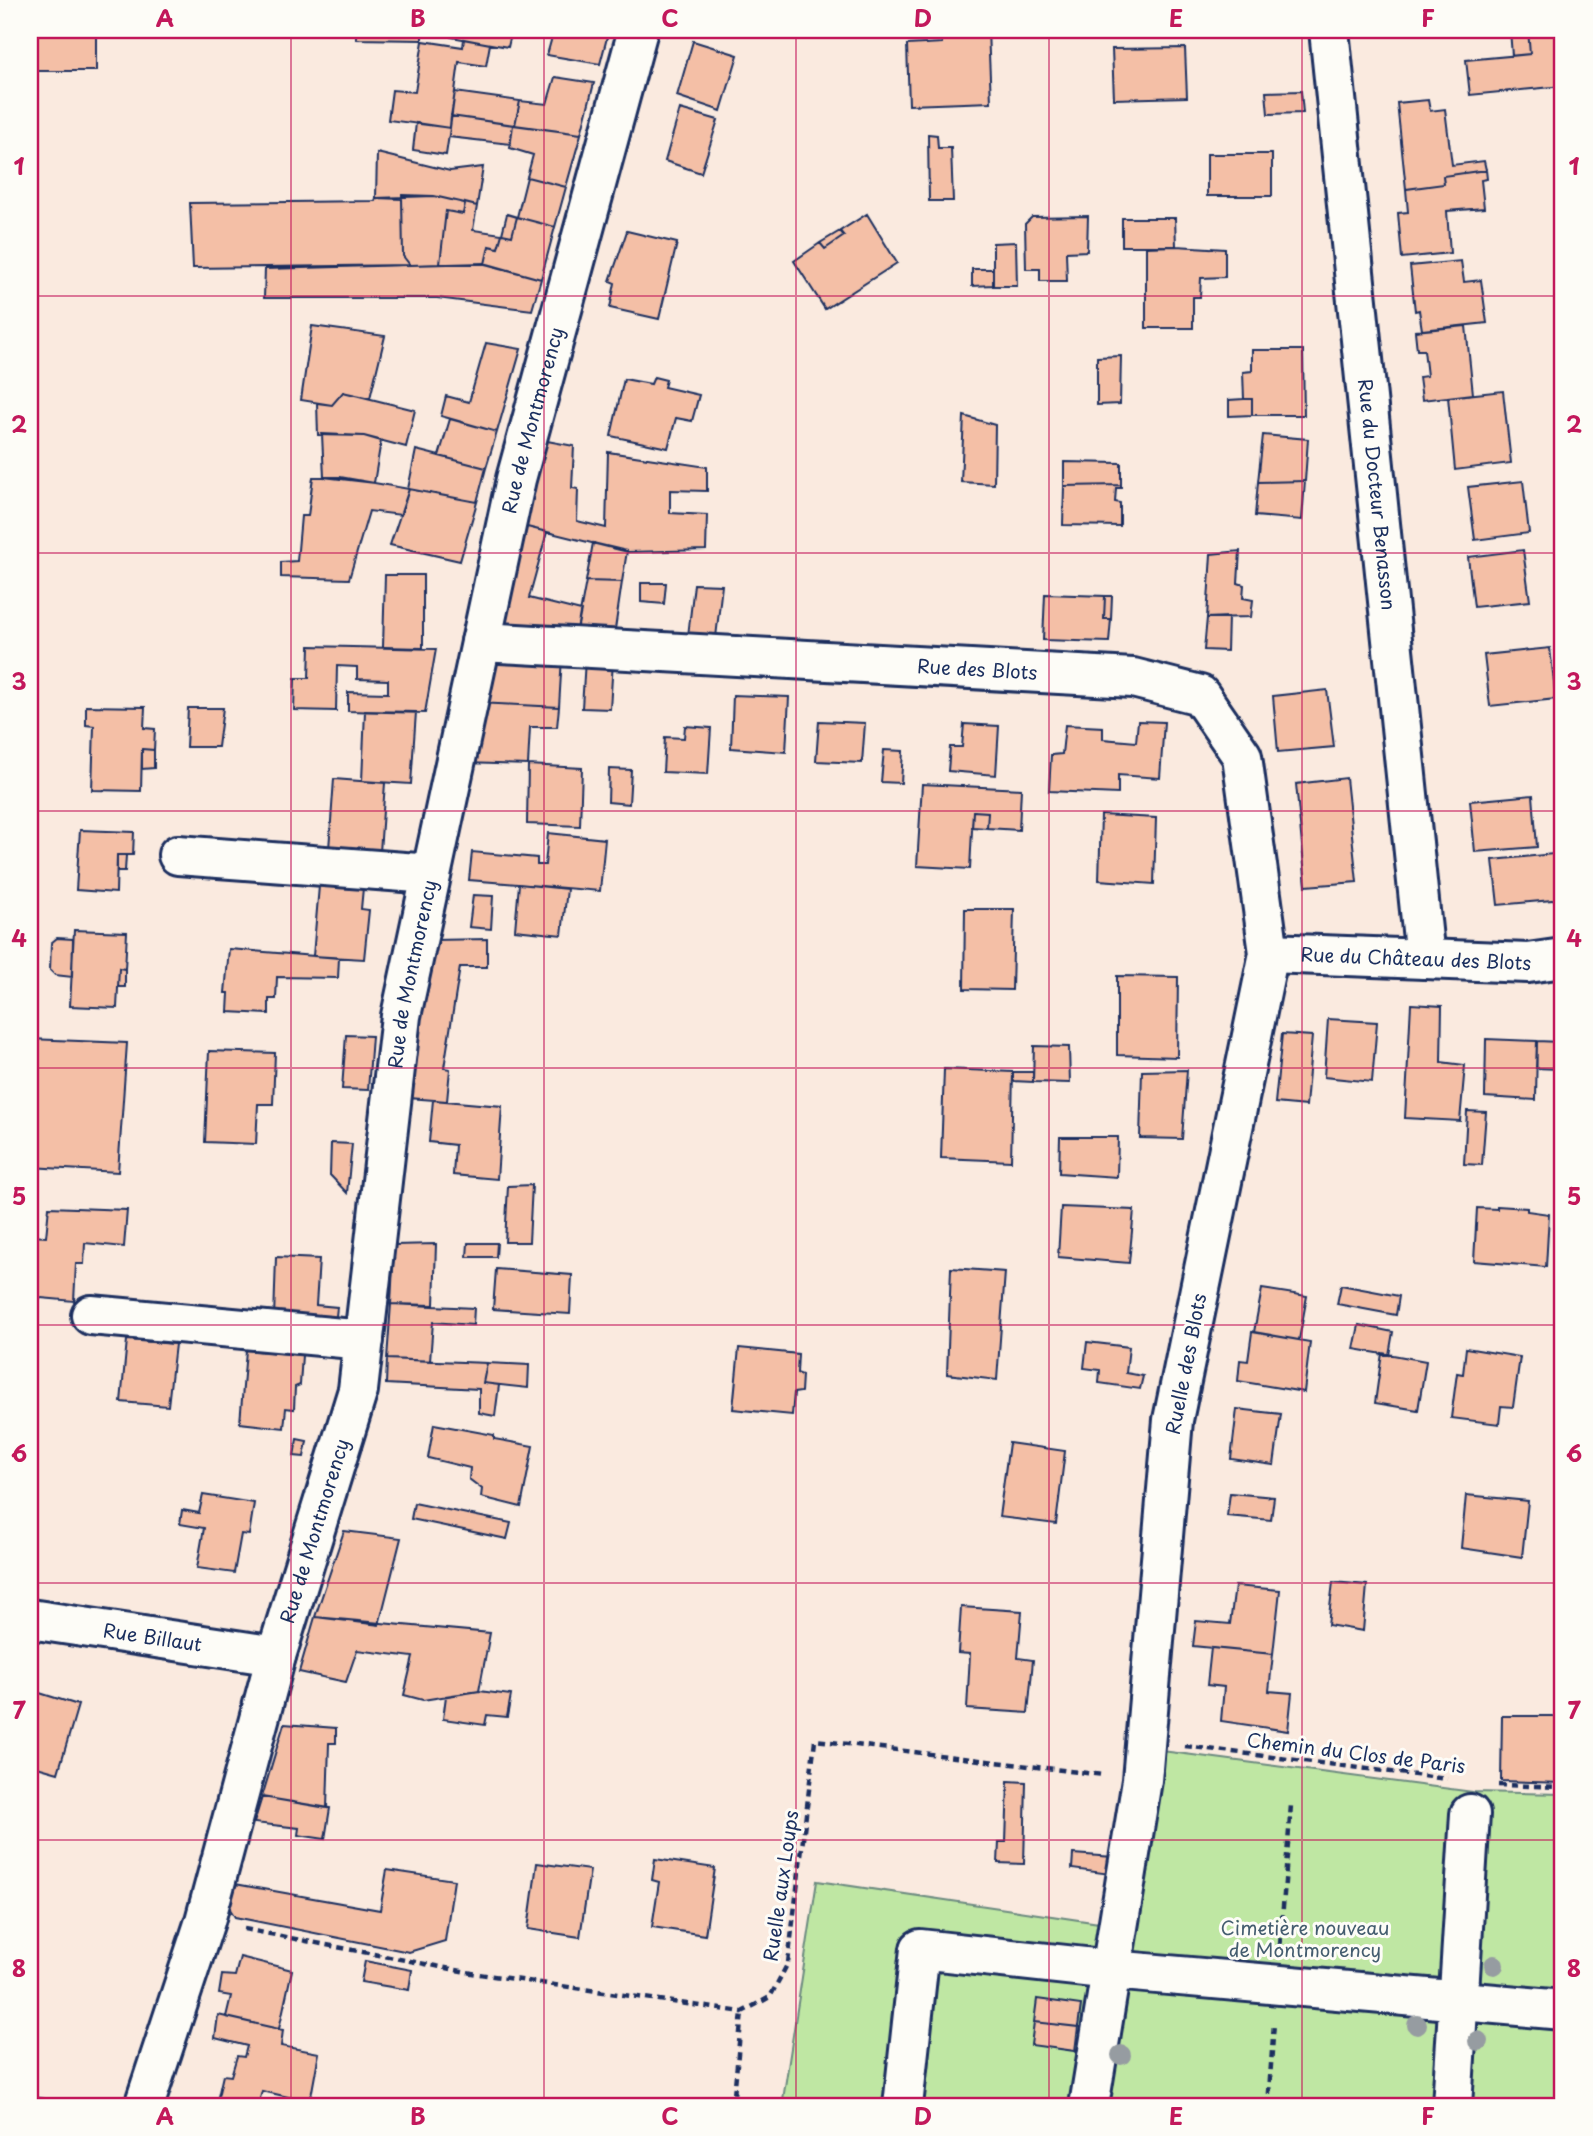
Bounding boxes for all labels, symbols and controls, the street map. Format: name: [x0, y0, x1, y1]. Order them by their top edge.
text: A: [156, 0, 174, 35]
text: B: [410, 0, 426, 35]
text: C: [661, 0, 679, 35]
text: D: [914, 0, 932, 35]
text: E: [1169, 0, 1183, 35]
text: F: [1421, 0, 1435, 35]
text: 1: [14, 148, 25, 183]
text: 1: [1569, 148, 1580, 183]
street label: Rue de Montmorency: [494, 324, 570, 516]
street label: Rue du Docteur Benasson: [1352, 377, 1404, 612]
text: 2: [11, 406, 27, 441]
text: 2: [1566, 406, 1582, 441]
street label: Rue des Blots: [916, 651, 1038, 686]
text: 3: [11, 663, 27, 698]
text: 3: [1566, 663, 1582, 698]
street label: Rue de Montmorency: [380, 877, 443, 1070]
text: 4: [11, 920, 27, 955]
text: 4: [1566, 920, 1582, 955]
street label: Rue du Château des Blots: [1300, 939, 1532, 976]
text: 5: [12, 1178, 26, 1213]
text: 5: [1567, 1178, 1581, 1213]
street label: Ruelle des Blots: [1158, 1291, 1212, 1437]
text: 6: [11, 1435, 27, 1470]
street label: Rue de Montmorency: [272, 1435, 355, 1626]
text: 6: [1566, 1435, 1582, 1470]
street label: Rue Billaut: [101, 1615, 204, 1658]
text: 7: [12, 1692, 26, 1727]
text: 7: [1567, 1692, 1581, 1727]
street label: Chemin du Clos de Paris: [1245, 1725, 1467, 1779]
street label: Ruelle aux Loups: [756, 1808, 804, 1963]
park label: Cimetière nouveau de Montmorency: [1221, 1913, 1389, 1963]
text: 8: [12, 1950, 26, 1985]
text: 8: [1567, 1950, 1581, 1985]
text: A: [156, 2098, 174, 2133]
text: B: [410, 2098, 426, 2133]
text: C: [661, 2098, 679, 2133]
text: D: [914, 2098, 932, 2133]
text: E: [1169, 2098, 1183, 2133]
text: F: [1421, 2098, 1435, 2133]

